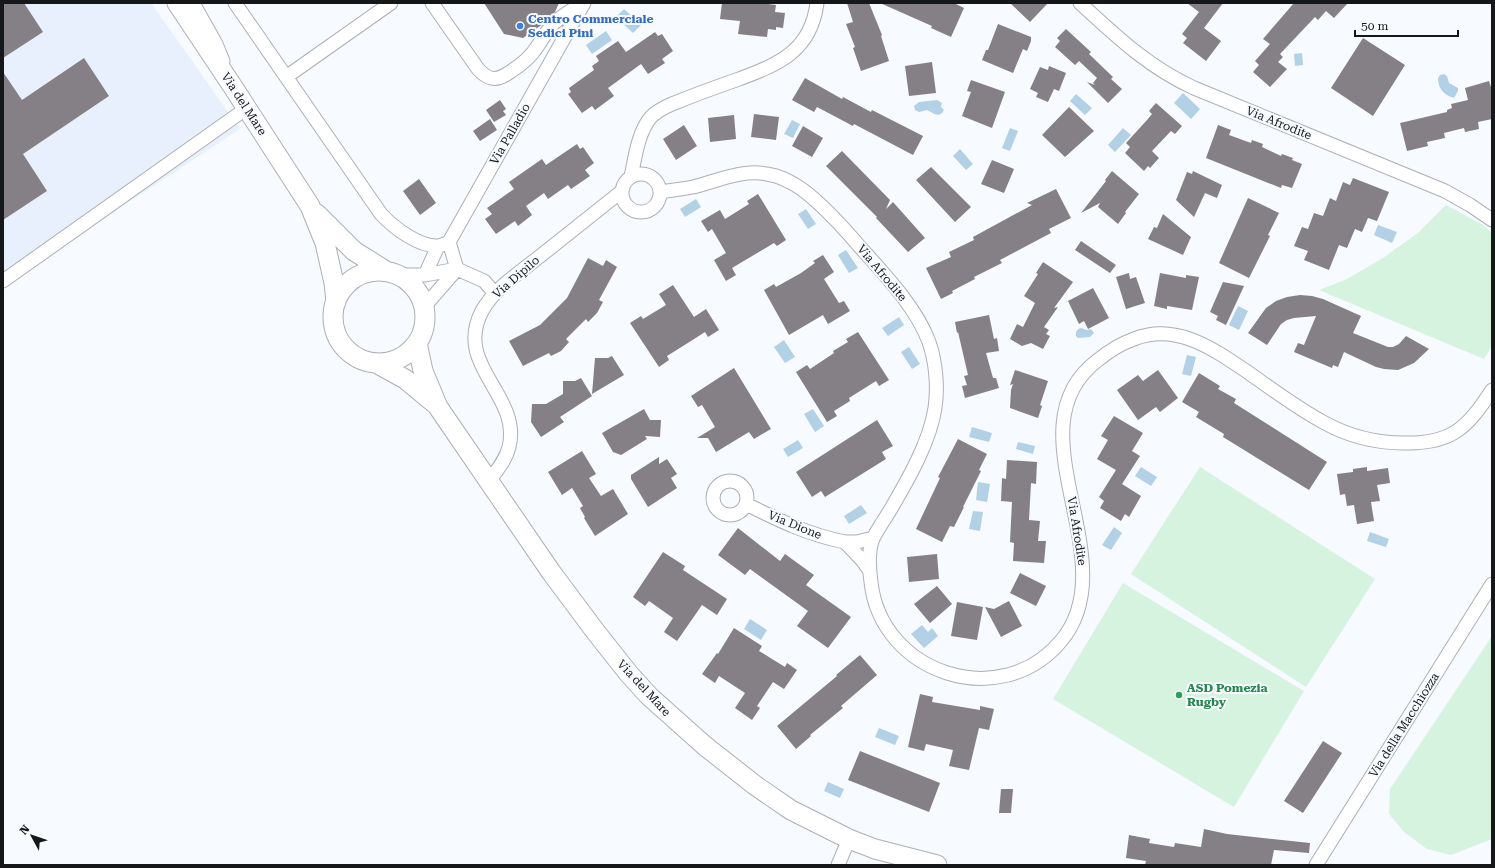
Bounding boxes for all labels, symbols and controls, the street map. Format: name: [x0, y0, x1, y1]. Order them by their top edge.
place label: Centro Commerciale Sedici Pini: [528, 12, 653, 40]
scale bar: [1355, 12, 1458, 38]
text: 50 m: [1361, 19, 1388, 33]
marker: Centro Commerciale Sedici Pini: [515, 21, 525, 31]
street label: Via del Mare: [219, 70, 270, 138]
street label: Via Palladio: [487, 101, 533, 167]
street label: Via Afrodite: [1244, 104, 1314, 143]
street label: Via Afrodite: [854, 242, 910, 304]
street label: Via Dipilo: [490, 253, 542, 301]
street label: Via Afrodite: [1065, 496, 1089, 567]
street label: Via Dione: [766, 508, 824, 542]
street label: Via del Mare: [614, 657, 674, 719]
street label: Via della Macchiozza: [1366, 670, 1442, 780]
place label: ASD Pomezia Rugby: [1187, 681, 1268, 709]
marker: ASD Pomezia Rugby: [1174, 690, 1184, 700]
north arrow: [12, 816, 52, 856]
text: N: [17, 822, 33, 837]

